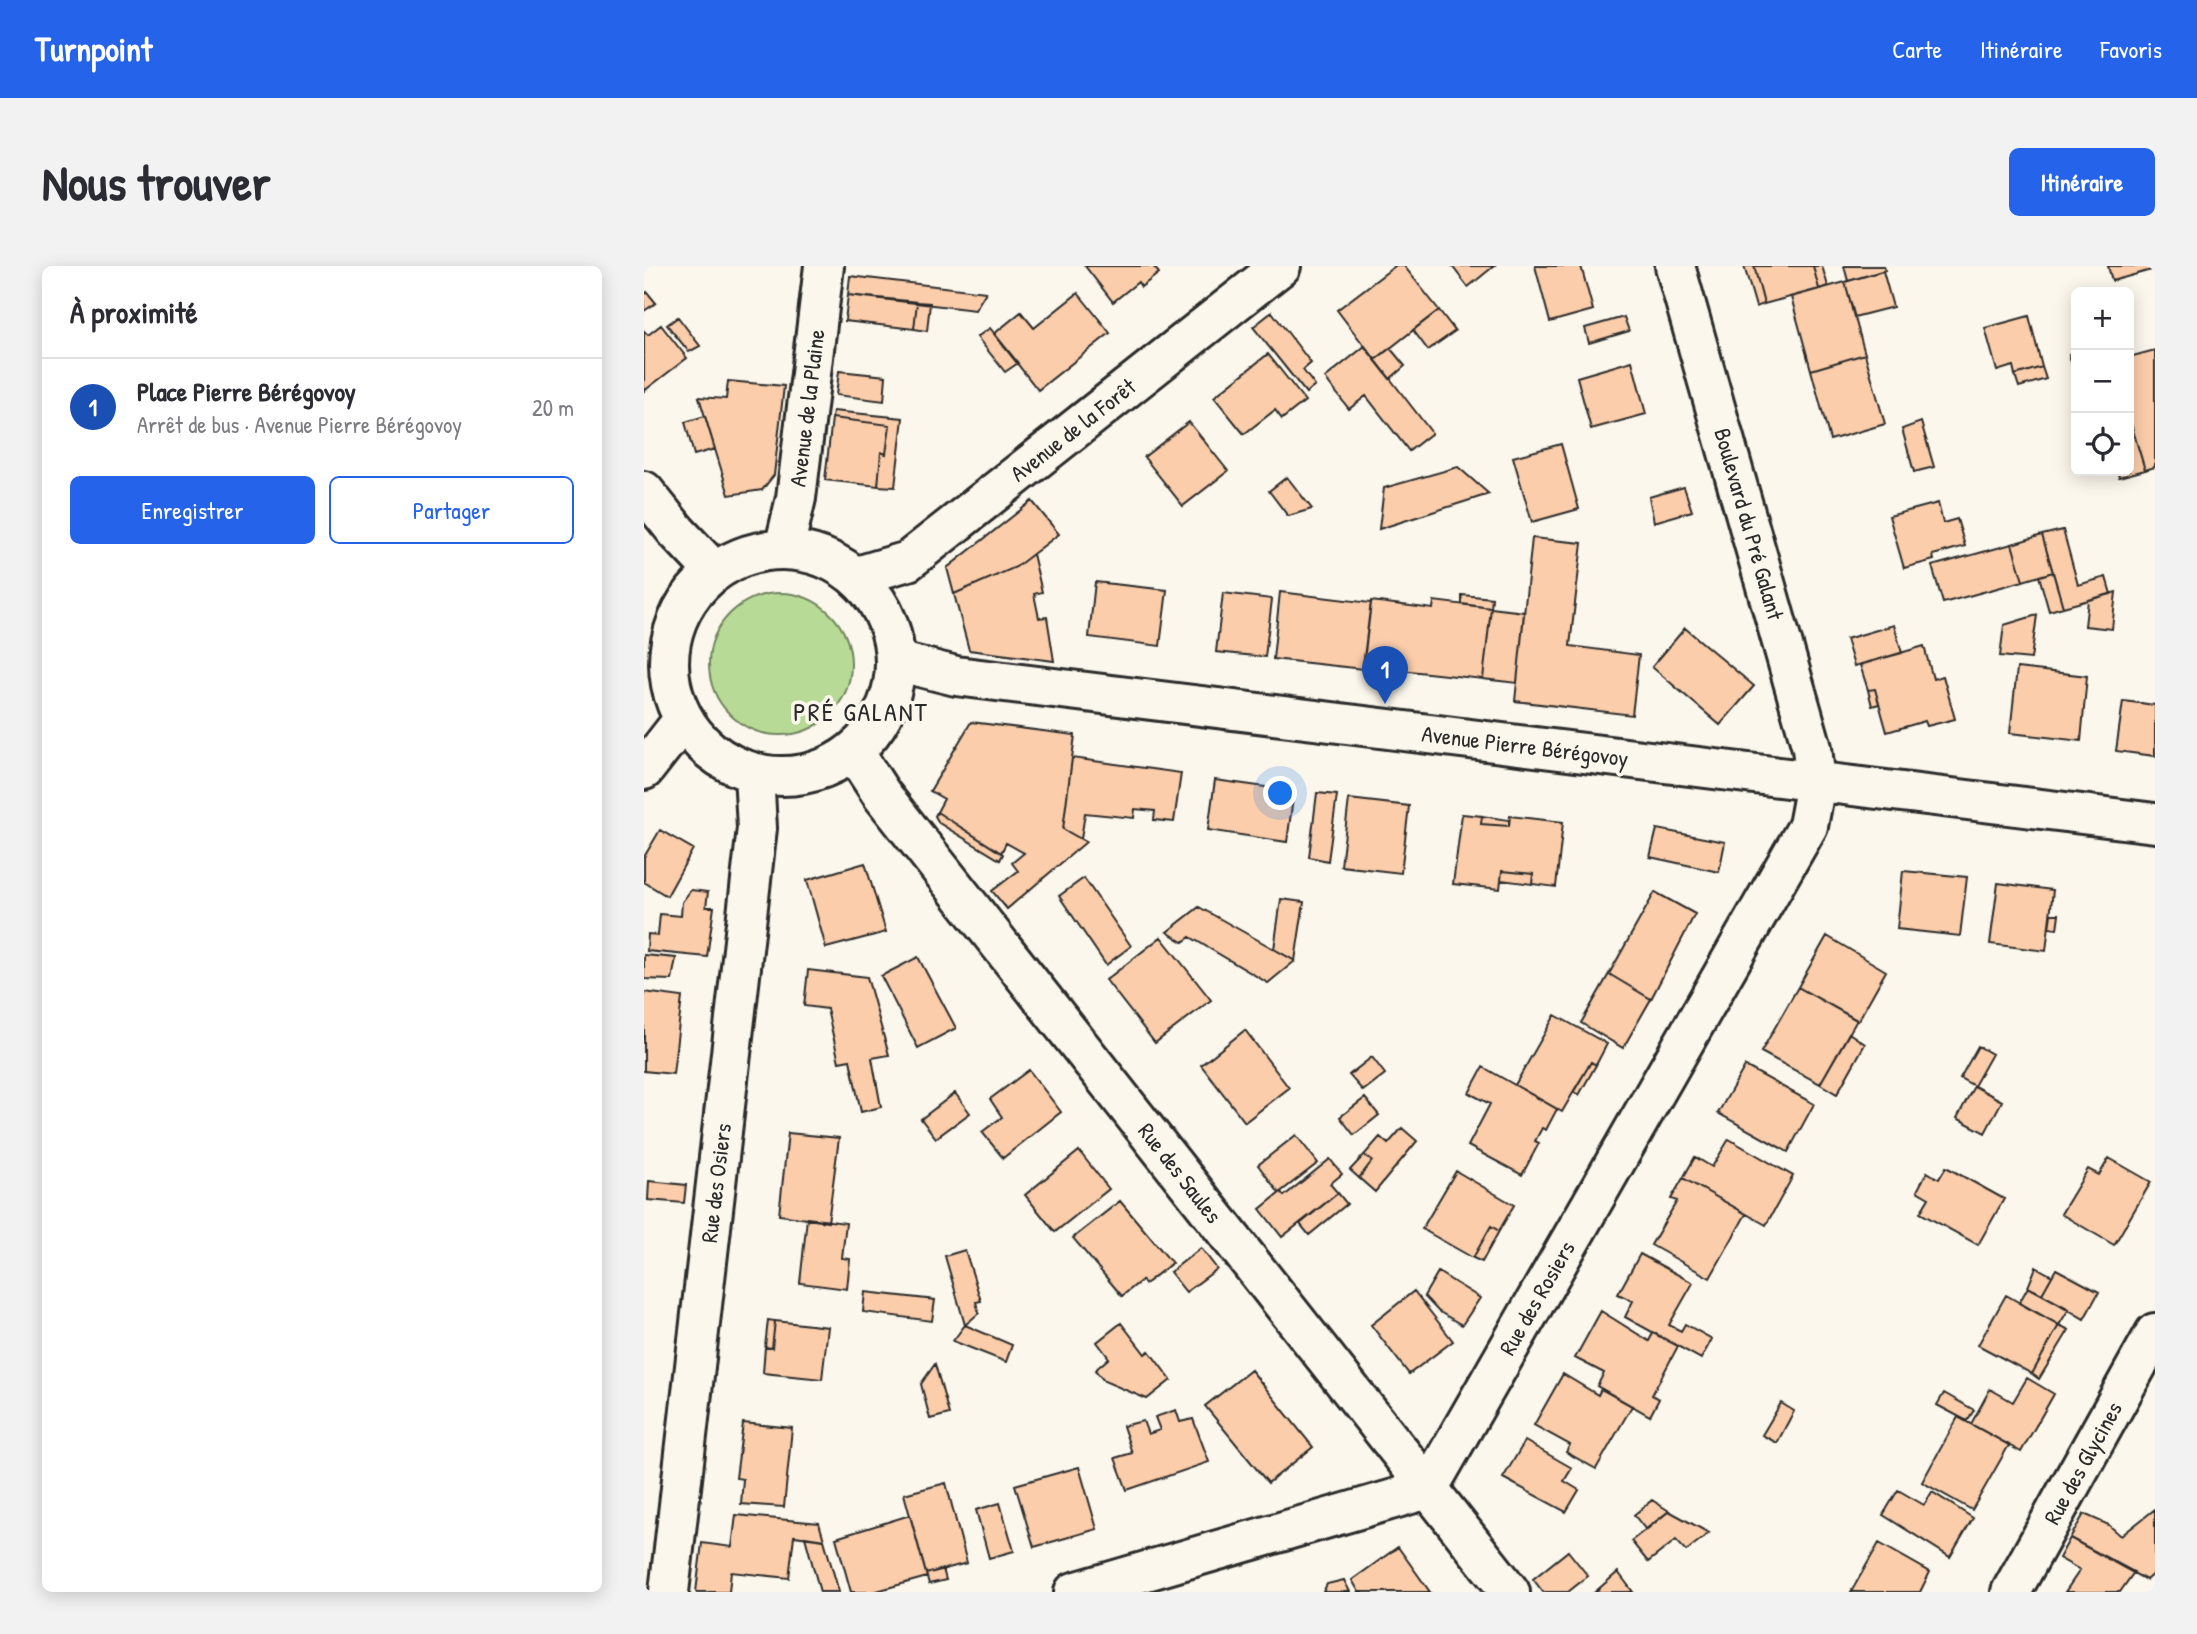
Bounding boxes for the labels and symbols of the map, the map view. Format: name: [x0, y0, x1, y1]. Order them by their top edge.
street label: Avenue de la Plaine: [781, 327, 832, 488]
street label: Avenue de la Forêt: [1004, 370, 1143, 488]
street label: Boulevard du Pré Galant: [1707, 424, 1792, 624]
pin: 1: [1362, 646, 1408, 704]
district label: PRÉ GALANT: [793, 694, 929, 729]
street label: Avenue Pierre Bérégovoy: [1420, 717, 1630, 774]
your location: [1263, 776, 1297, 810]
street label: Rue des Saules: [1131, 1116, 1229, 1229]
street label: Rue des Osiers: [693, 1121, 738, 1244]
street label: Rue des Rosiers: [1491, 1235, 1582, 1360]
street label: Rue des Glycines: [2036, 1396, 2129, 1530]

